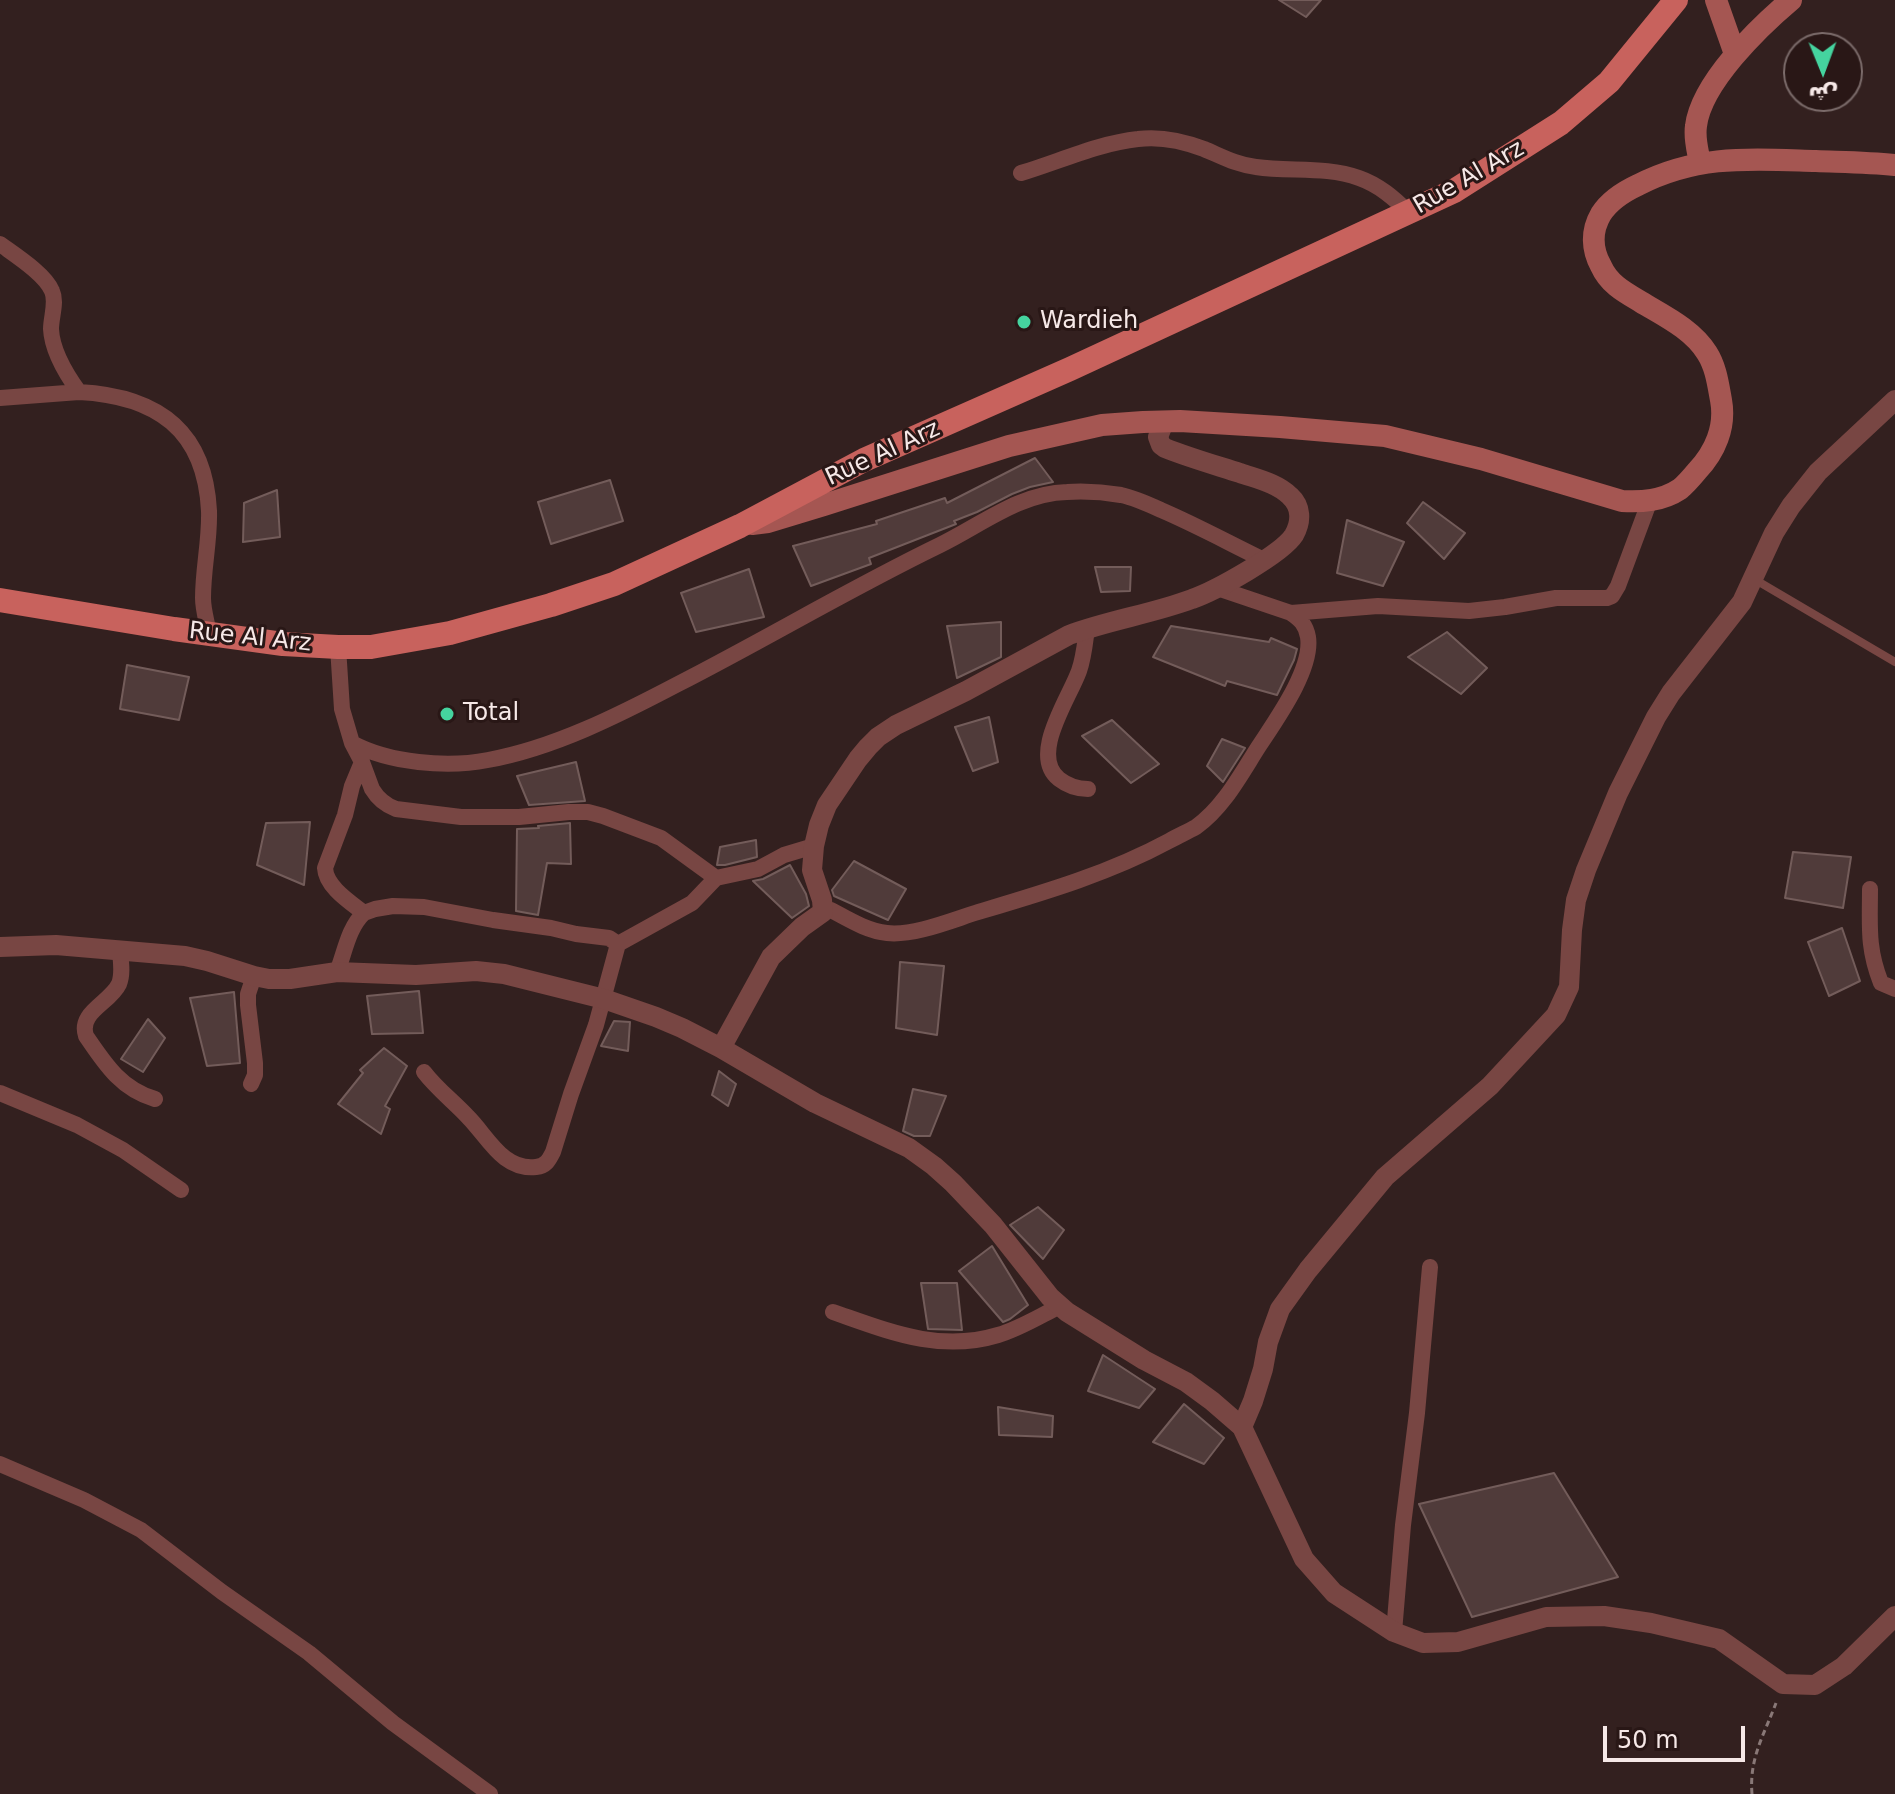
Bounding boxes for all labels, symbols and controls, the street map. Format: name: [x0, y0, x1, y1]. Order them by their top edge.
north arrow: [1783, 32, 1863, 112]
text: ش: [1808, 82, 1839, 107]
street label: Rue Al Arz: [1409, 135, 1529, 221]
place label: Wardieh: [1040, 308, 1138, 336]
marker: Wardieh: [1015, 313, 1033, 331]
street label: Rue Al Arz: [821, 415, 945, 493]
street label: Rue Al Arz: [187, 617, 313, 659]
place label: Total: [463, 700, 519, 728]
marker: Total: [438, 705, 456, 723]
scale bar: [1607, 1710, 1749, 1760]
text: 50 m: [1617, 1726, 1679, 1754]

